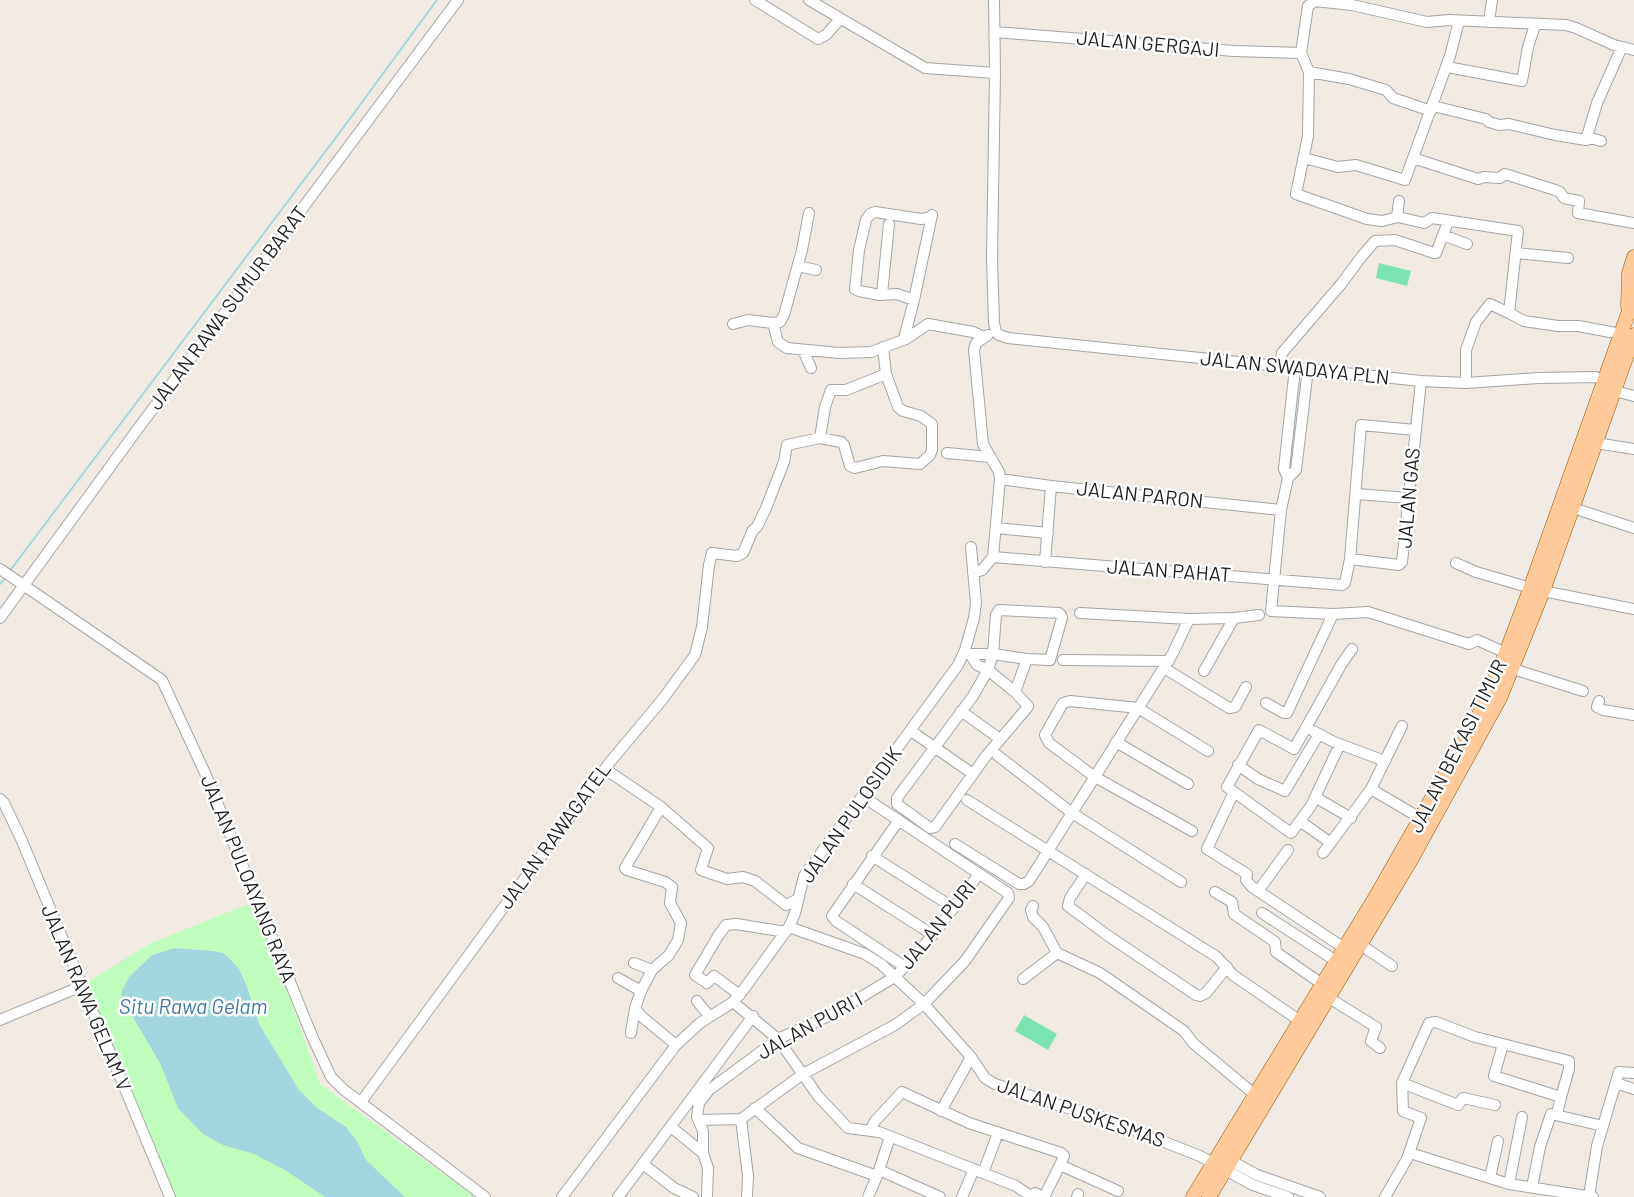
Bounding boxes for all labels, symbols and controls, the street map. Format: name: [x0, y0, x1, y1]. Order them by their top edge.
street label: JALAN GERGAJI: [1076, 26, 1220, 62]
street label: JALAN RAWA SUMUR BARAT: [144, 201, 312, 415]
street label: JALAN SWADAYA PLN: [1199, 346, 1391, 390]
street label: JALAN GAS: [1393, 447, 1425, 549]
street label: JALAN PARON: [1076, 476, 1204, 514]
street label: JALAN PAHAT: [1106, 555, 1232, 587]
street label: JALAN BEKASI TIMUR: [1404, 655, 1512, 837]
street label: JALAN PULOSIDIK: [795, 742, 907, 888]
street label: JALAN RAWAGATEL: [494, 758, 616, 914]
street label: JALAN PULOAYANG RAYA: [195, 772, 301, 986]
street label: JALAN PURI: [895, 876, 981, 974]
street label: JALAN RAWA GELAM V: [36, 901, 136, 1095]
street label: JALAN PURI I: [753, 987, 867, 1065]
water label: Situ Rawa Gelam: [119, 994, 267, 1020]
street label: JALAN PUSKESMAS: [994, 1073, 1168, 1153]

